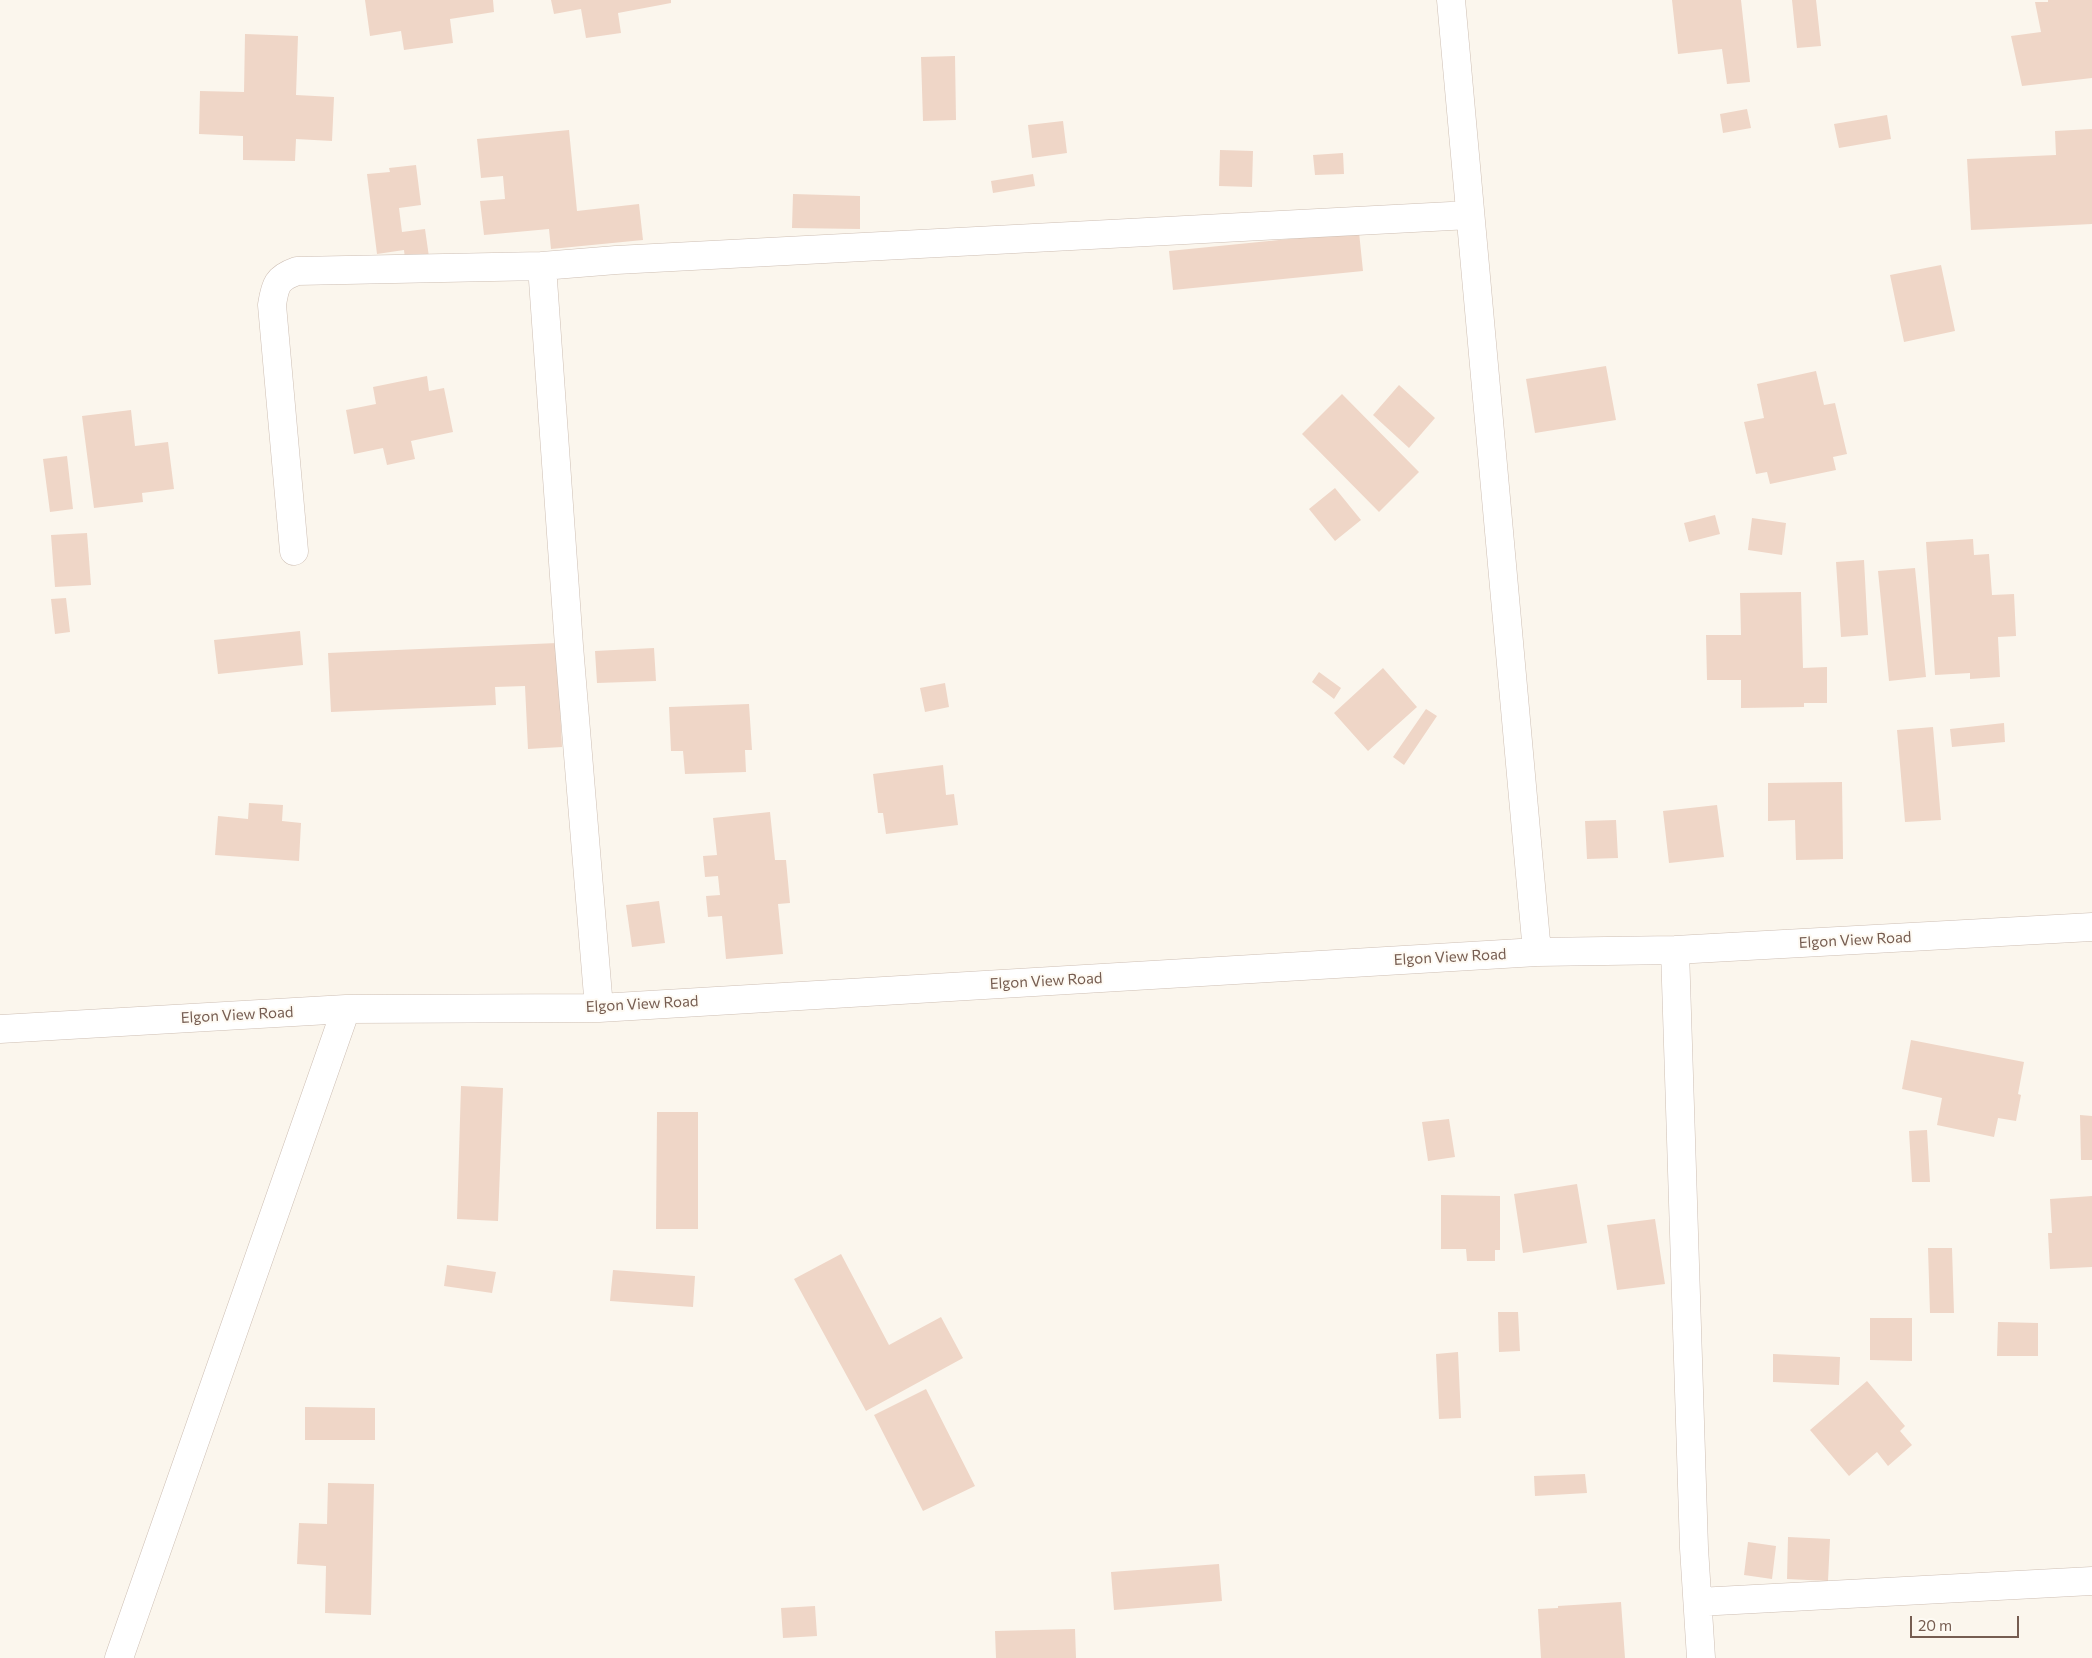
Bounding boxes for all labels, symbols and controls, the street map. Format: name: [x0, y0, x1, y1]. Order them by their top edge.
street label: Elgon View Road: [1798, 928, 1912, 952]
street label: Elgon View Road: [1393, 945, 1507, 969]
street label: Elgon View Road: [989, 969, 1103, 993]
street label: Elgon View Road: [585, 992, 699, 1016]
street label: Elgon View Road: [180, 1003, 294, 1027]
scale bar: [1912, 1606, 2021, 1638]
text: 20 m: [1918, 1616, 1952, 1634]

